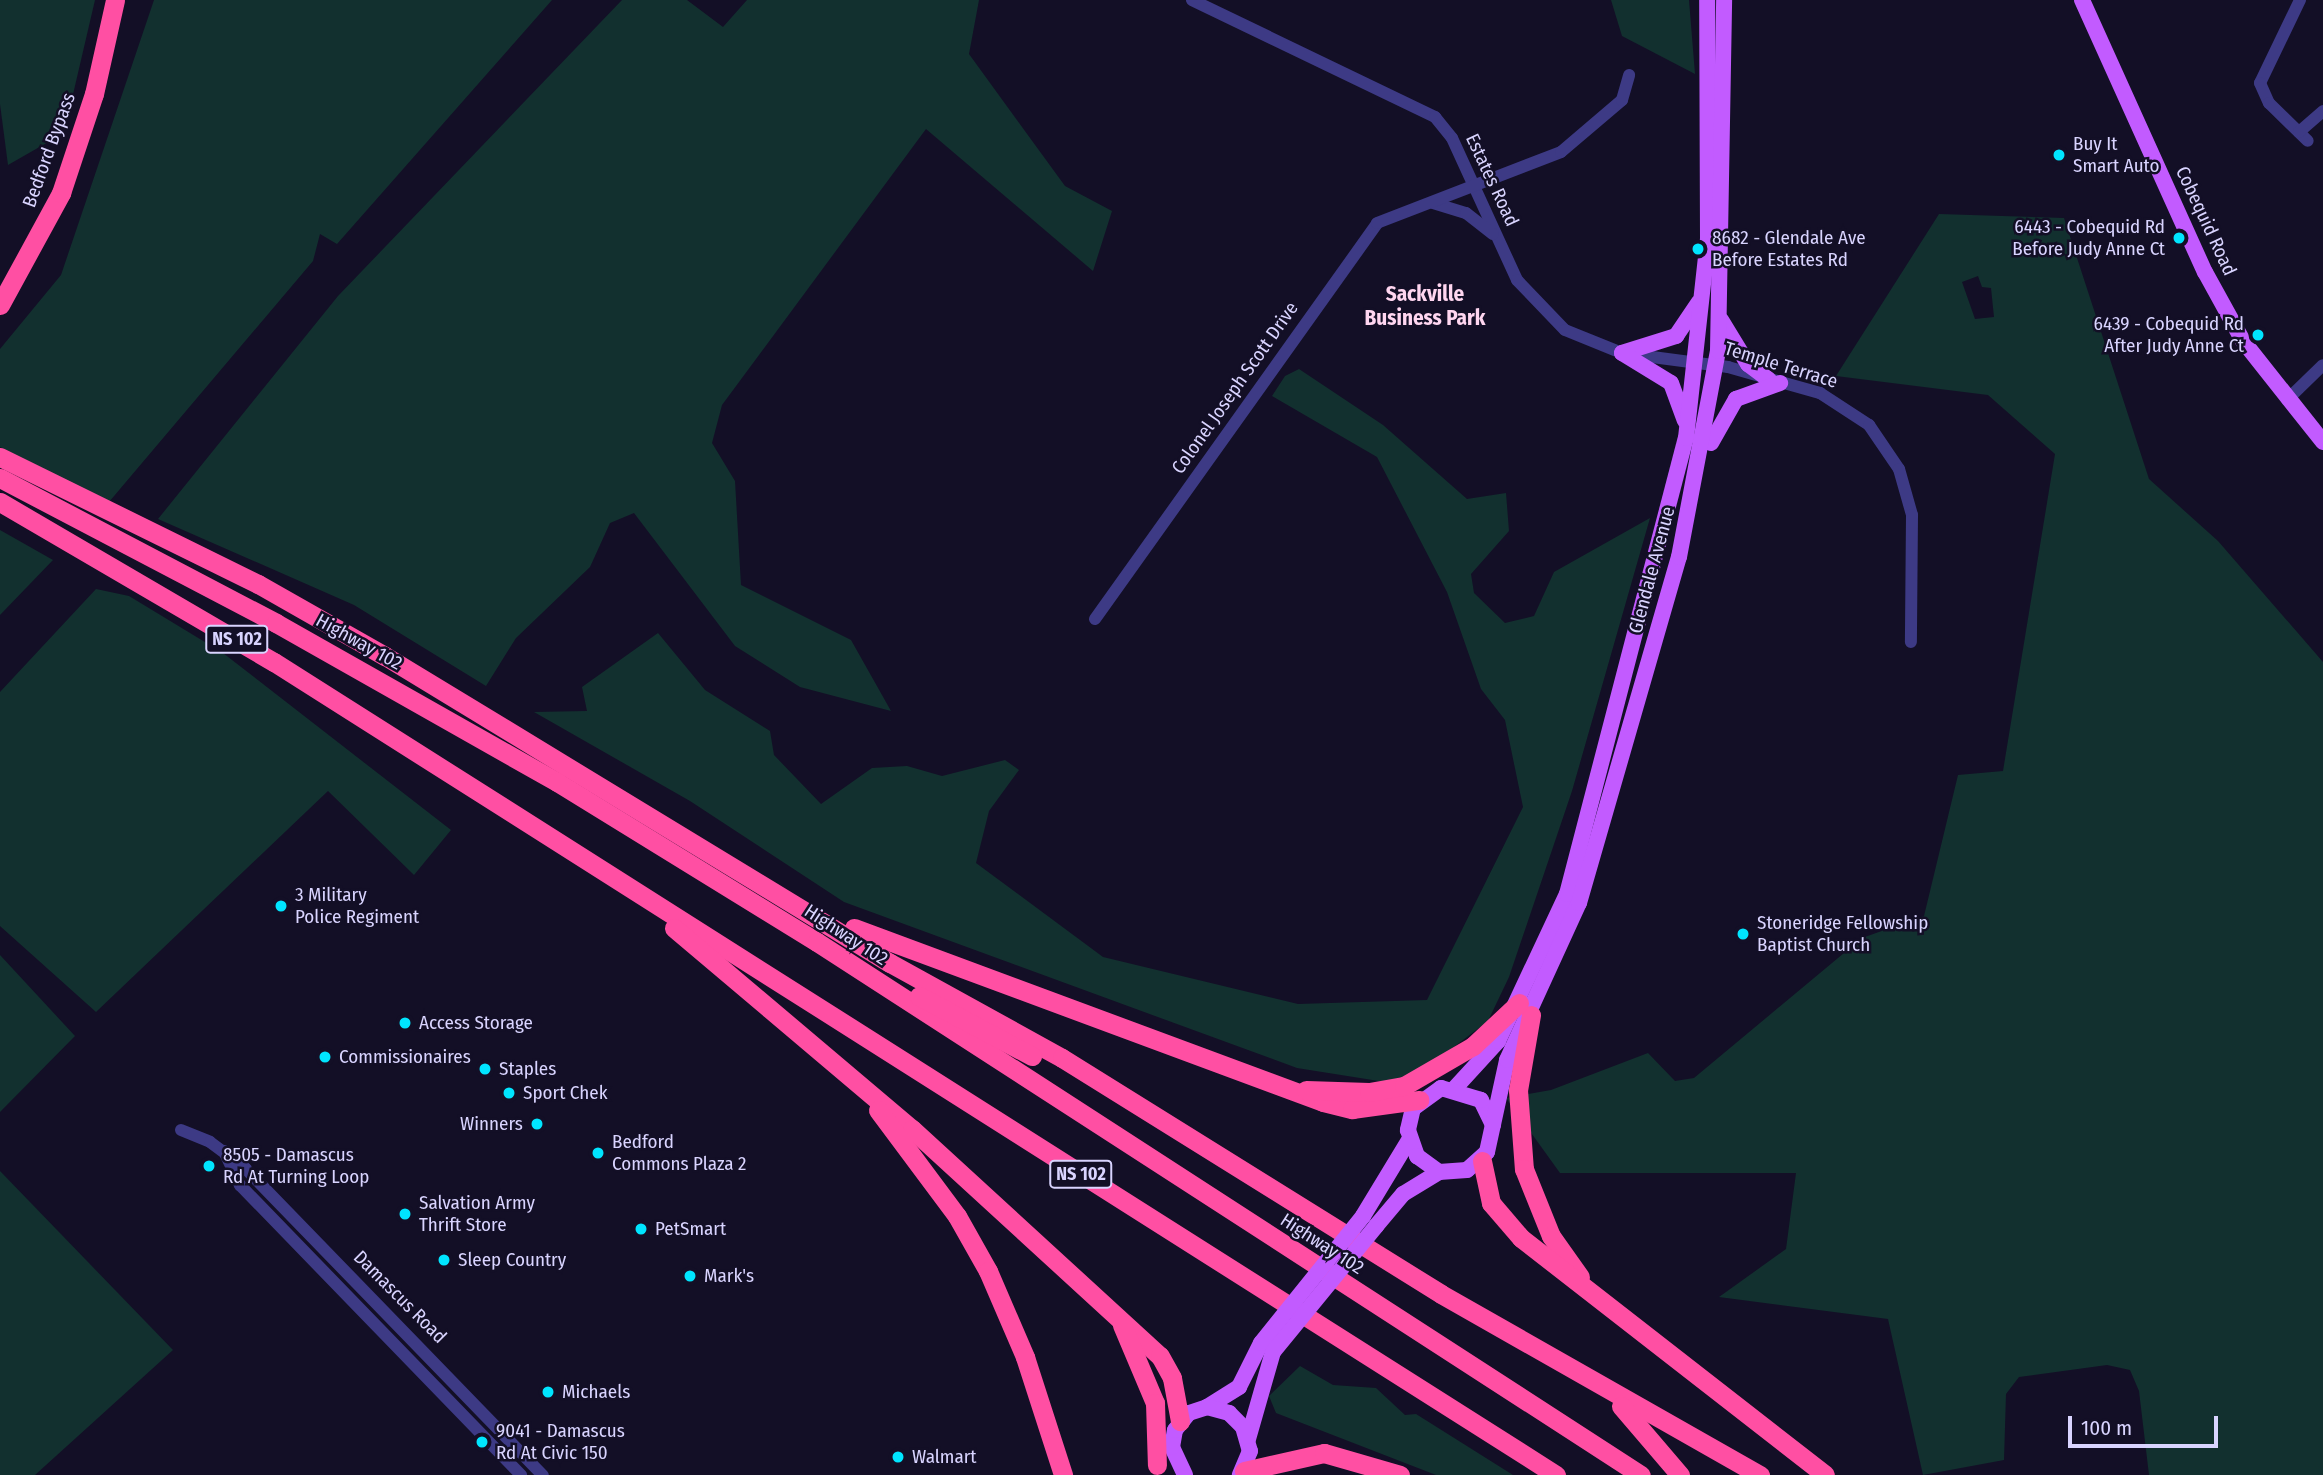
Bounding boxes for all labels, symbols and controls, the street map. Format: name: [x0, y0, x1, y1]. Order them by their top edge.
street label: Bedford Bypass: [18, 90, 80, 210]
street label: Estates Road: [1461, 130, 1523, 230]
place label: Buy It Smart Auto: [2073, 133, 2160, 177]
marker: Buy It Smart Auto: [2051, 147, 2067, 163]
street label: Cobequid Road: [2171, 163, 2241, 279]
place label: 6443 - Cobequid Rd Before Judy Anne Ct: [2012, 216, 2165, 260]
place label: 8682 - Glendale Ave Before Estates Rd: [1712, 227, 1866, 271]
marker: 6443 - Cobequid Rd Before Judy Anne Ct: [2171, 230, 2187, 246]
marker: 8682 - Glendale Ave Before Estates Rd: [1690, 241, 1706, 257]
district label: Sackville Business Park: [1365, 281, 1485, 331]
street label: Colonel Joseph Scott Drive: [1167, 298, 1303, 478]
place label: 6439 - Cobequid Rd After Judy Anne Ct: [2094, 313, 2244, 357]
marker: 6439 - Cobequid Rd After Judy Anne Ct: [2250, 327, 2266, 343]
street label: Temple Terrace: [1722, 337, 1840, 393]
street label: Glendale Avenue: [1624, 504, 1680, 636]
street label: Highway 102: [312, 609, 406, 675]
road number: NS 102: [204, 624, 270, 654]
place label: 3 Military Police Regiment: [295, 884, 419, 928]
marker: 3 Military Police Regiment: [273, 898, 289, 914]
street label: Highway 102: [800, 900, 892, 970]
place label: Stoneridge Fellowship Baptist Church: [1757, 912, 1928, 956]
marker: Stoneridge Fellowship Baptist Church: [1735, 926, 1751, 942]
place label: Access Storage: [419, 1012, 533, 1034]
marker: Access Storage: [397, 1015, 413, 1031]
place label: Commissionaires: [339, 1046, 471, 1068]
marker: Commissionaires: [317, 1049, 333, 1065]
place label: Staples: [499, 1058, 556, 1080]
marker: Staples: [477, 1061, 493, 1077]
place label: Sport Chek: [523, 1082, 608, 1104]
marker: Sport Chek: [501, 1085, 517, 1101]
place label: Winners: [460, 1113, 523, 1135]
marker: Winners: [529, 1116, 545, 1132]
place label: Bedford Commons Plaza 2: [612, 1131, 746, 1175]
place label: 8505 - Damascus Rd At Turning Loop: [223, 1144, 369, 1188]
marker: Bedford Commons Plaza 2: [590, 1145, 606, 1161]
marker: 8505 - Damascus Rd At Turning Loop: [201, 1158, 217, 1174]
road number: NS 102: [1048, 1160, 1114, 1189]
place label: Salvation Army Thrift Store: [419, 1192, 535, 1236]
marker: Salvation Army Thrift Store: [397, 1206, 413, 1222]
street label: Highway 102: [1276, 1209, 1368, 1279]
place label: PetSmart: [655, 1218, 726, 1240]
marker: PetSmart: [633, 1221, 649, 1237]
street label: Damascus Road: [349, 1246, 451, 1348]
place label: Sleep Country: [458, 1249, 566, 1271]
marker: Sleep Country: [436, 1252, 452, 1268]
place label: Mark's: [704, 1265, 754, 1287]
marker: Mark's: [682, 1268, 698, 1284]
place label: Michaels: [562, 1381, 630, 1403]
marker: Michaels: [540, 1384, 556, 1400]
scale bar: [2071, 1402, 2222, 1446]
text: 100 m: [2081, 1415, 2132, 1441]
place label: 9041 - Damascus Rd At Civic 150: [496, 1420, 625, 1464]
marker: 9041 - Damascus Rd At Civic 150: [474, 1434, 490, 1450]
place label: Walmart: [912, 1446, 977, 1468]
marker: Walmart: [890, 1449, 906, 1465]

